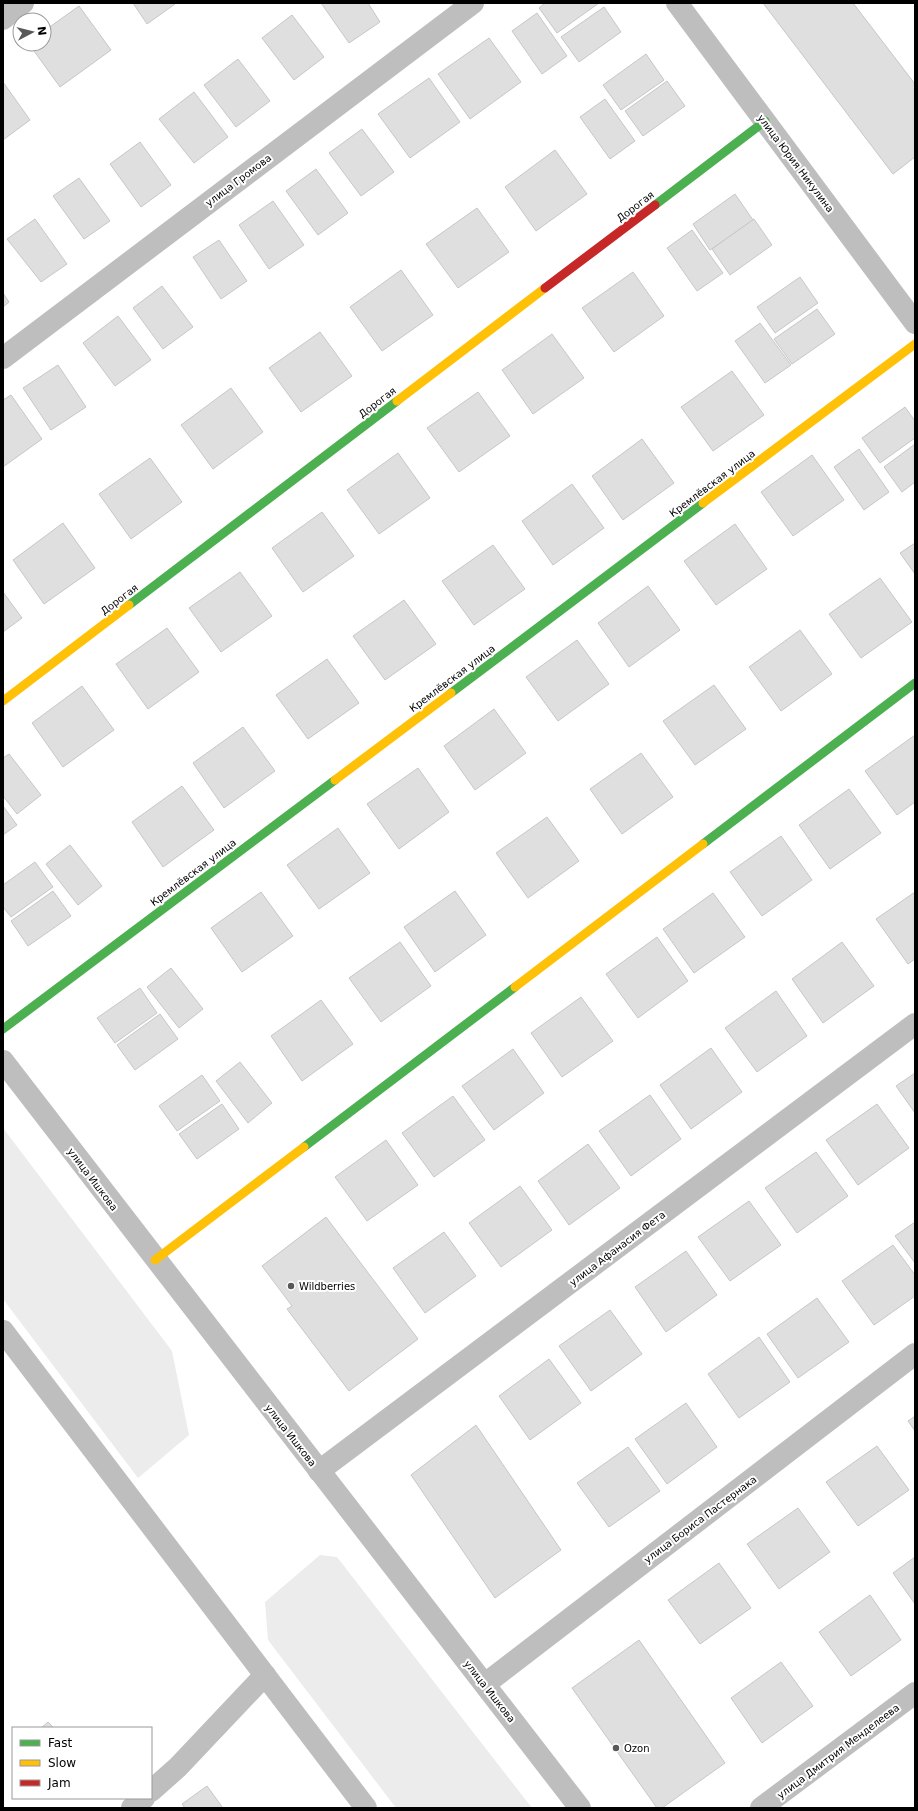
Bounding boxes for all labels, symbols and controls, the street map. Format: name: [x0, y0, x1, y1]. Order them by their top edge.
north arrow: [12, 12, 52, 52]
text: N: [34, 25, 48, 36]
street label: улица Юрия Никулина: [755, 112, 836, 214]
street label: улица Громова: [203, 152, 273, 209]
street label: Дорогая: [615, 189, 656, 224]
street label: Дорогая: [357, 385, 398, 420]
street label: Кремлёвская улица: [667, 448, 757, 519]
street label: Дорогая: [99, 582, 140, 617]
street label: Кремлёвская улица: [407, 643, 497, 714]
street label: Кремлёвская улица: [148, 837, 238, 908]
street label: улица Ишкова: [65, 1146, 120, 1213]
street label: улица Афанасия Фета: [567, 1209, 667, 1288]
marker: Wildberries: [286, 1281, 296, 1291]
place label: Wildberries: [299, 1281, 355, 1292]
street label: улица Ишкова: [263, 1402, 318, 1469]
street label: улица Бориса Пастернака: [642, 1474, 759, 1565]
street label: улица Ишкова: [462, 1658, 517, 1725]
street label: улица Дмитрия Менделеева: [775, 1702, 901, 1801]
legend: [12, 1727, 152, 1799]
text: Fast: [48, 1736, 72, 1750]
marker: Ozon: [611, 1743, 621, 1753]
place label: Ozon: [624, 1743, 650, 1754]
text: Slow: [48, 1756, 76, 1770]
text: Jam: [47, 1776, 71, 1790]

